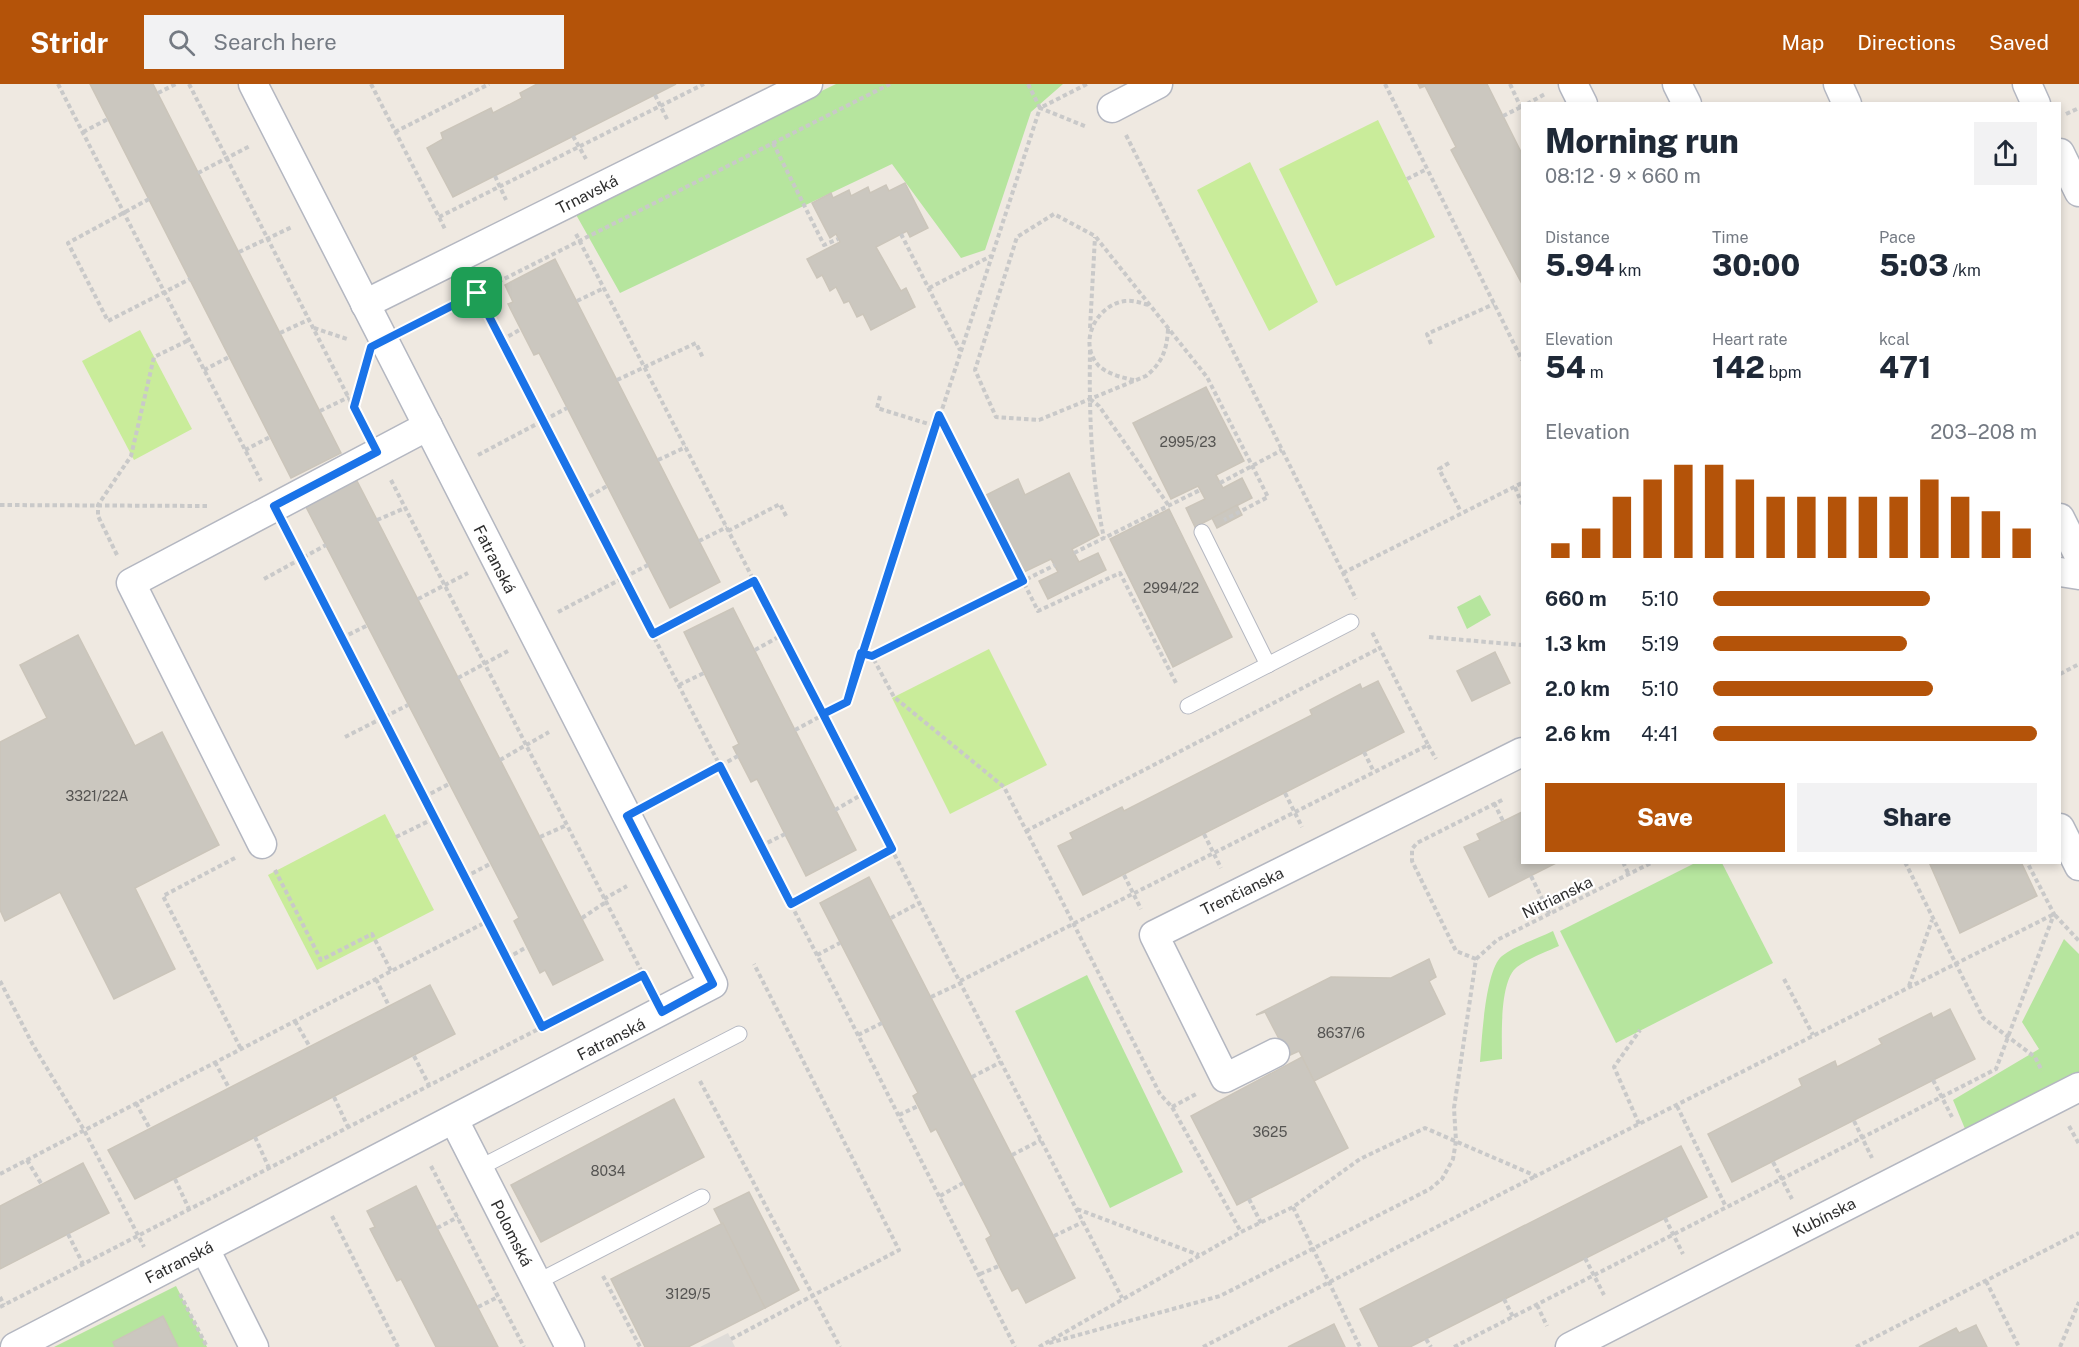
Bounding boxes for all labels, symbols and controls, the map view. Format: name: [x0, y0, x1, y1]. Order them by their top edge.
search box: [144, 15, 564, 69]
text: Stridr: [30, 26, 108, 59]
icon: search: [165, 26, 198, 59]
text: Search here: [213, 29, 337, 55]
text: Map: [1782, 30, 1824, 55]
text: Directions: [1857, 30, 1956, 55]
text: Saved: [1989, 30, 2049, 55]
text: Morning run: [1545, 122, 1739, 160]
button: share: [1974, 122, 2037, 185]
text: 08:12 · 9 × 660 m: [1545, 164, 1701, 188]
street label: Trnavská: [553, 171, 621, 218]
text: Distance: [1545, 228, 1610, 247]
text: Time: [1712, 228, 1748, 247]
text: Pace: [1879, 228, 1916, 247]
text: 5.94: [1545, 247, 1615, 283]
text: 30:00: [1712, 247, 1800, 283]
text: 5:03: [1879, 247, 1949, 283]
text: km: [1615, 261, 1641, 280]
text: /km: [1949, 261, 1981, 280]
pin: [451, 267, 502, 318]
icon: arrive: [460, 276, 493, 309]
text: Elevation: [1545, 330, 1613, 349]
text: Heart rate: [1712, 330, 1788, 349]
text: kcal: [1879, 330, 1910, 349]
text: 54: [1545, 349, 1586, 385]
text: 142: [1712, 349, 1765, 385]
text: 471: [1879, 349, 1932, 385]
text: m: [1586, 363, 1604, 382]
text: bpm: [1765, 363, 1802, 382]
text: Elevation: [1545, 420, 1630, 444]
text: 203–208 m: [1930, 420, 2037, 444]
house number: 2995/23: [1160, 434, 1217, 450]
street label: Fatranská: [469, 522, 520, 596]
house number: 2994/22: [1143, 580, 1199, 596]
text: 660 m: [1545, 587, 1607, 611]
text: 5:10: [1641, 587, 1679, 611]
text: 1.3 km: [1545, 632, 1606, 656]
text: 5:19: [1641, 632, 1679, 656]
text: 2.0 km: [1545, 677, 1610, 701]
text: 5:10: [1641, 677, 1679, 701]
text: 2.6 km: [1545, 722, 1610, 746]
text: 4:41: [1641, 722, 1679, 746]
button: Save: [1545, 783, 1785, 852]
button: Share: [1797, 783, 2037, 852]
house number: 3321/22A: [65, 788, 129, 804]
street label: Trenčianska: [1198, 863, 1287, 920]
street label: Nitrianska: [1519, 872, 1596, 923]
street label: Fatranská: [574, 1014, 648, 1065]
house number: 8637/6: [1317, 1025, 1365, 1041]
house number: 3625: [1253, 1124, 1287, 1140]
house number: 8034: [590, 1163, 626, 1179]
street label: Kubínska: [1790, 1193, 1859, 1241]
street label: Polomská: [487, 1197, 536, 1270]
street label: Fatranská: [142, 1237, 216, 1288]
house number: 3129/5: [665, 1286, 711, 1302]

